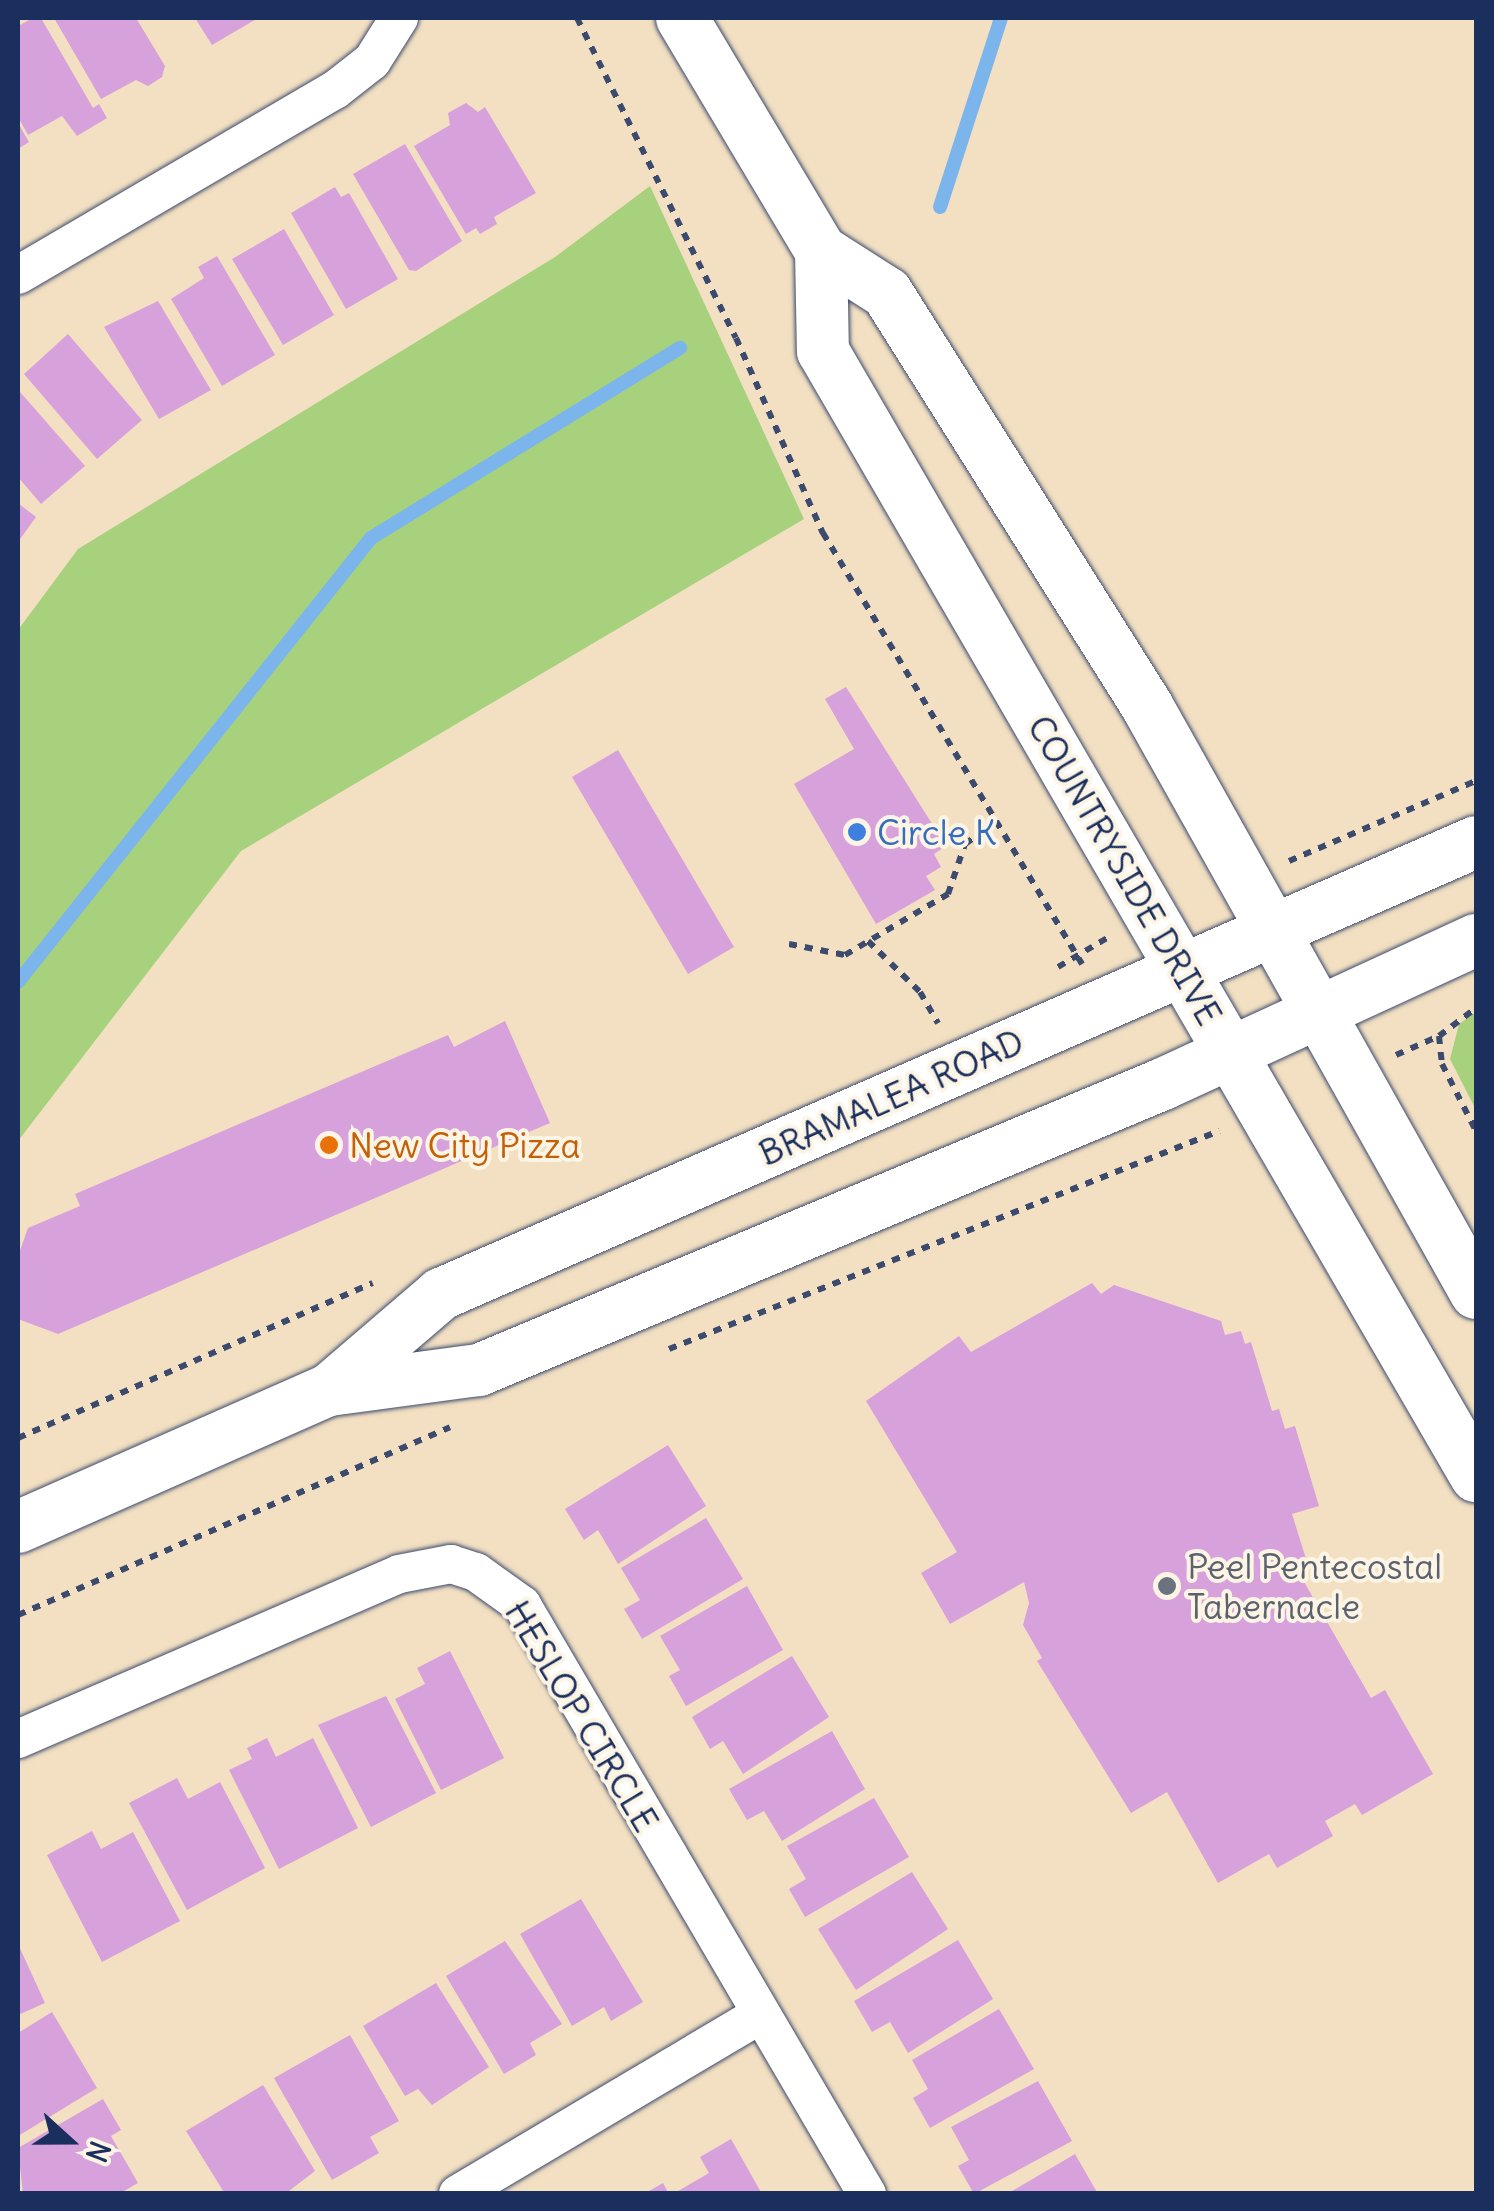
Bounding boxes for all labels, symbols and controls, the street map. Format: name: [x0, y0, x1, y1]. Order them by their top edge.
street label: COUNTRYSIDE DRIVE: [1019, 708, 1231, 1032]
place label: Circle K: [877, 811, 996, 853]
marker: Circle K: [846, 821, 868, 843]
street label: BRAMALEA ROAD: [752, 1020, 1030, 1174]
place label: New City Pizza: [349, 1124, 581, 1166]
marker: New City Pizza: [318, 1134, 340, 1156]
place label: Peel Pentecostal Tabernacle: [1187, 1545, 1442, 1627]
marker: Peel Pentecostal Tabernacle: [1156, 1575, 1178, 1597]
street label: HESLOP CIRCLE: [497, 1593, 667, 1839]
north arrow: [20, 2091, 120, 2191]
text: N: [78, 2136, 118, 2167]

